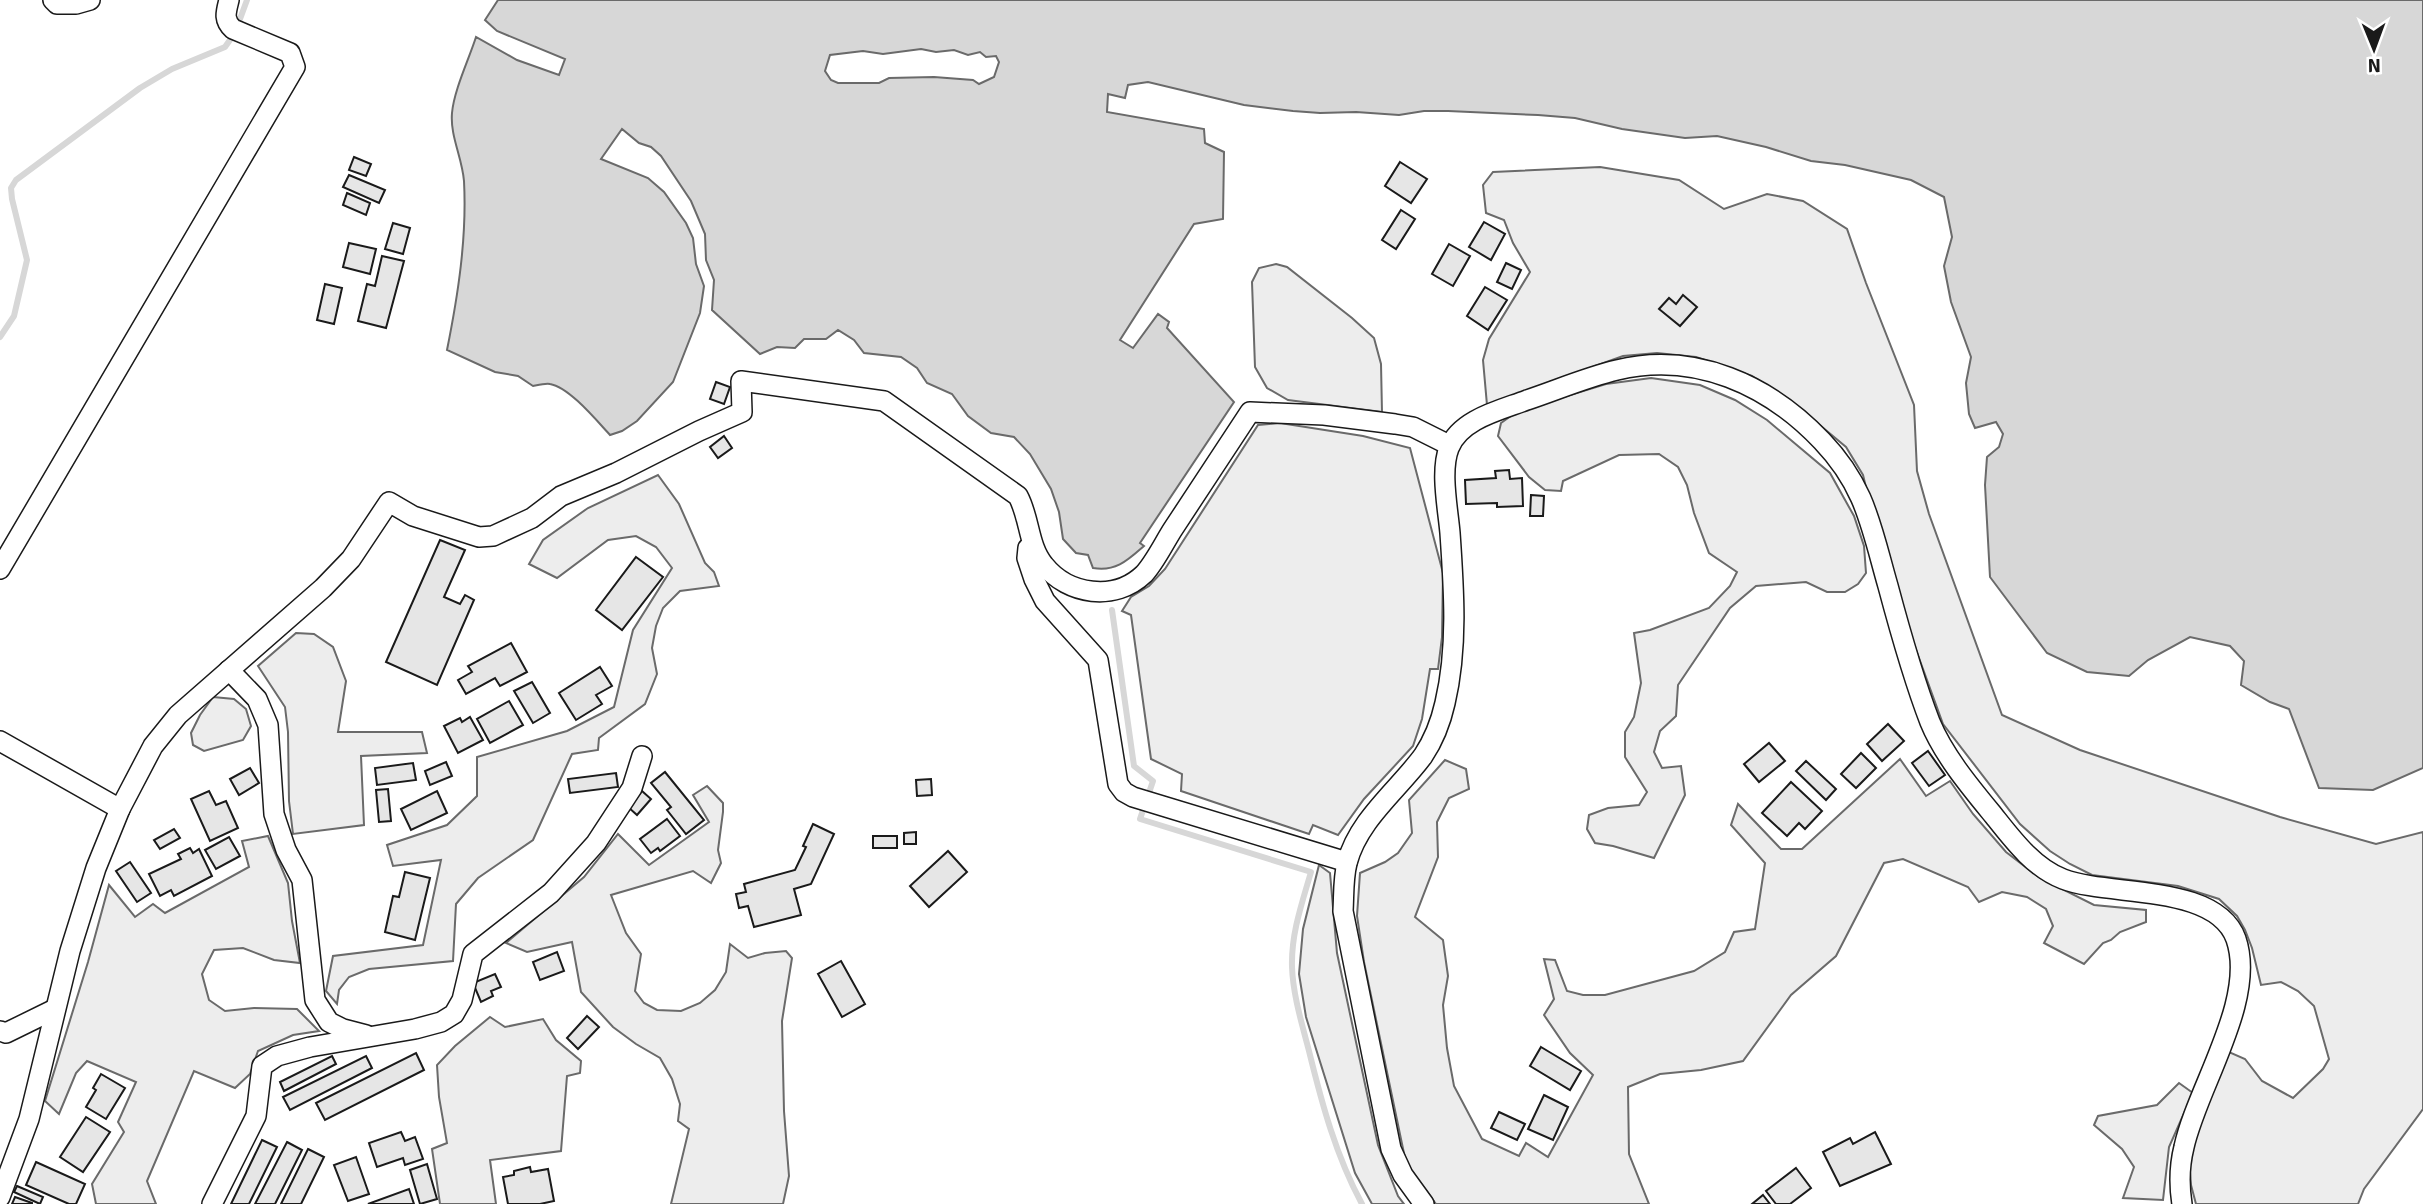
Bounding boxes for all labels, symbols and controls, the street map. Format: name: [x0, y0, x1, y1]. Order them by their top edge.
north arrow: [2339, 14, 2409, 84]
text: N: [2367, 53, 2381, 77]

